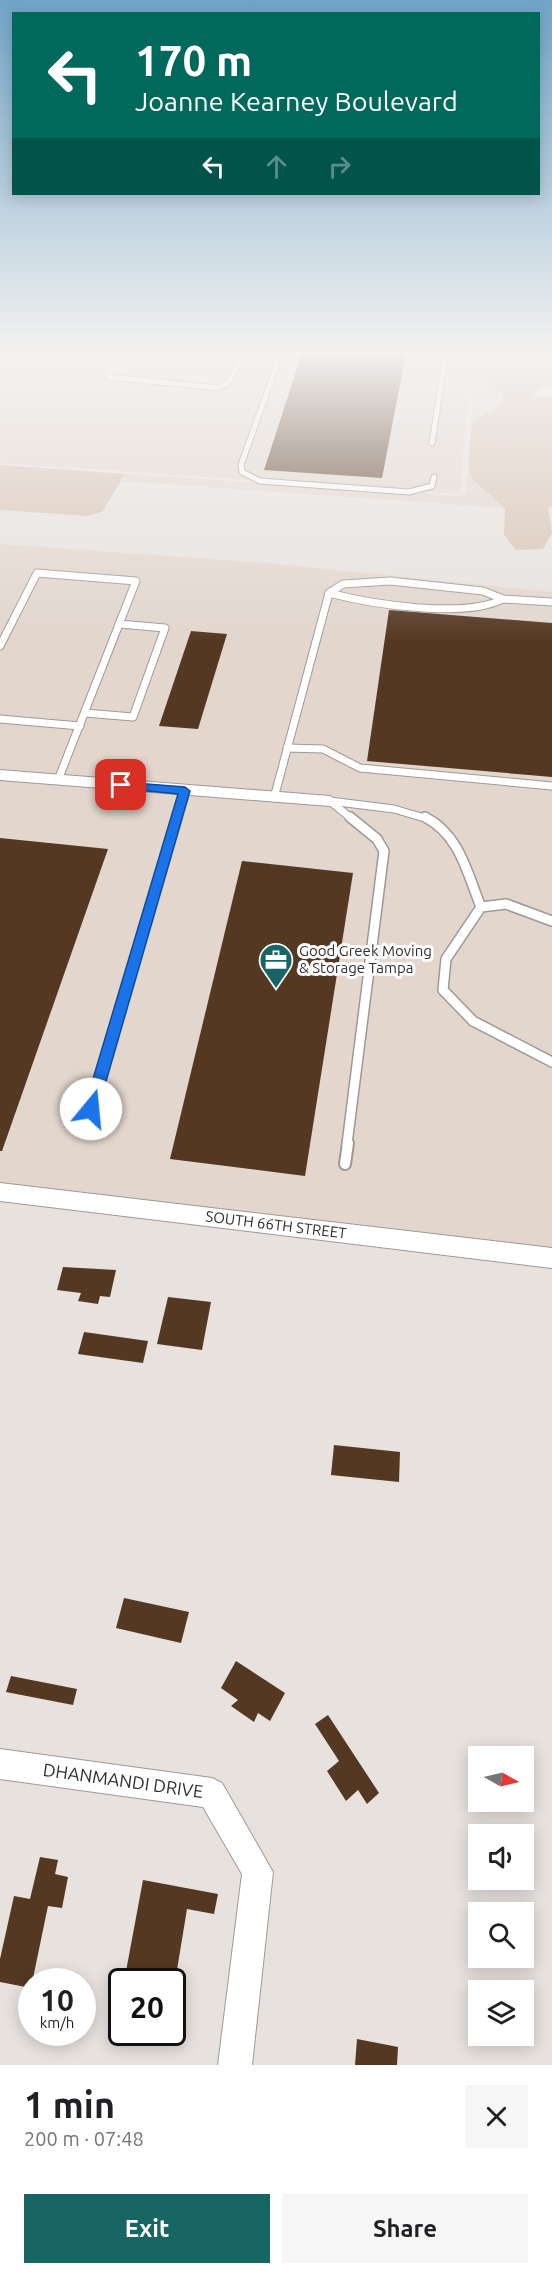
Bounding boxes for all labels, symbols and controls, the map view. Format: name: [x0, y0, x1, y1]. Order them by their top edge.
icon: left: [36, 36, 114, 114]
text: 170 m: [135, 37, 252, 84]
text: Joanne Kearney Boulevard: [135, 86, 458, 116]
icon: left: [197, 150, 230, 183]
icon: ahead: [260, 150, 293, 183]
icon: right: [323, 150, 356, 183]
pin: [95, 759, 146, 810]
icon: arrive: [104, 768, 137, 801]
office icon: Good Greek Moving & Storage Tampa: [258, 942, 294, 989]
place label: Good Greek Moving & Storage Tampa: [299, 942, 432, 976]
position arrow: [59, 1077, 123, 1141]
street label: SOUTH 66TH STREET: [205, 1207, 348, 1242]
north arrow: [468, 1746, 534, 1812]
map controls: [468, 1746, 534, 2046]
street label: DHANMANDI DRIVE: [42, 1759, 205, 1801]
button: sound: [468, 1824, 534, 1890]
button: search: [468, 1902, 534, 1968]
speed limit sign: 20: [108, 1968, 186, 2046]
button: layers: [468, 1980, 534, 2046]
text: 10: [40, 1983, 74, 2017]
text: km/h: [40, 2014, 74, 2031]
text: 1 min: [24, 2084, 115, 2125]
button: close: [465, 2085, 528, 2148]
text: 200 m · 07:48: [24, 2127, 144, 2150]
button: Exit: [24, 2194, 270, 2263]
button: Share: [282, 2194, 528, 2263]

